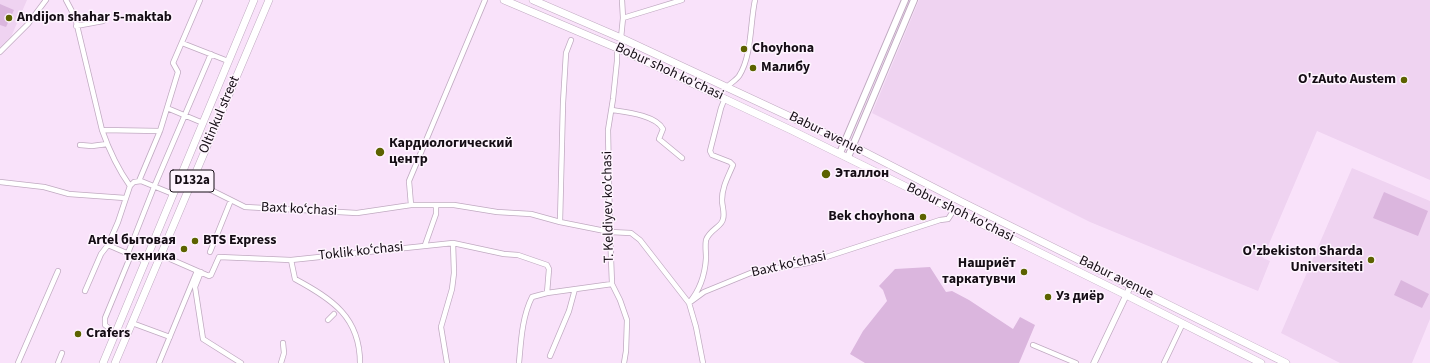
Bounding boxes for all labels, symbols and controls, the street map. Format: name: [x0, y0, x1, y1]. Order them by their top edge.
place label: Andijon shahar 5-maktab: [17, 10, 172, 26]
marker: Andijon shahar 5-maktab: [4, 13, 14, 23]
street label: Bobur shoh ko'chasi: [612, 40, 726, 104]
place label: Choyhona: [752, 41, 814, 57]
marker: Choyhona: [739, 44, 749, 54]
place label: Малибу: [761, 60, 810, 76]
marker: Малибу: [748, 63, 758, 73]
place label: O'zAuto Austem: [1298, 72, 1396, 88]
street label: Oltinkul street: [196, 74, 244, 156]
marker: O'zAuto Austem: [1399, 75, 1409, 85]
street label: Babur avenue: [786, 109, 866, 159]
place label: Кардиологический центр: [389, 136, 513, 168]
marker: Кардиологический центр: [374, 146, 386, 158]
street label: T. Keldiyev ko'chasi: [600, 151, 618, 263]
place label: Эталлон: [835, 166, 889, 182]
marker: Эталлон: [820, 168, 832, 180]
road number: D132a: [170, 170, 214, 192]
street label: Bobur shoh ko'chasi: [903, 180, 1017, 246]
street label: Baxt koʻchasi: [260, 200, 338, 220]
place label: Bek choyhona: [828, 209, 915, 225]
marker: Bek choyhona: [918, 212, 928, 222]
place label: Artel бытовая техника: [88, 233, 176, 266]
place label: BTS Express: [203, 233, 276, 249]
marker: BTS Express: [190, 236, 200, 246]
street label: Toklik koʻchasi: [318, 239, 404, 265]
marker: Artel бытовая техника: [179, 244, 189, 254]
place label: O'zbekiston Sharda Universiteti: [1242, 244, 1363, 276]
street label: Baxt koʻchasi: [750, 248, 828, 282]
street label: Babur avenue: [1076, 253, 1156, 303]
marker: O'zbekiston Sharda Universiteti: [1366, 255, 1376, 265]
place label: Нашриёт таркатувчи: [942, 256, 1016, 288]
marker: Нашриёт таркатувчи: [1019, 267, 1029, 277]
place label: Уз диёр: [1056, 289, 1104, 305]
marker: Уз диёр: [1043, 292, 1053, 302]
place label: Crafers: [86, 326, 130, 342]
marker: Crafers: [73, 329, 83, 339]

